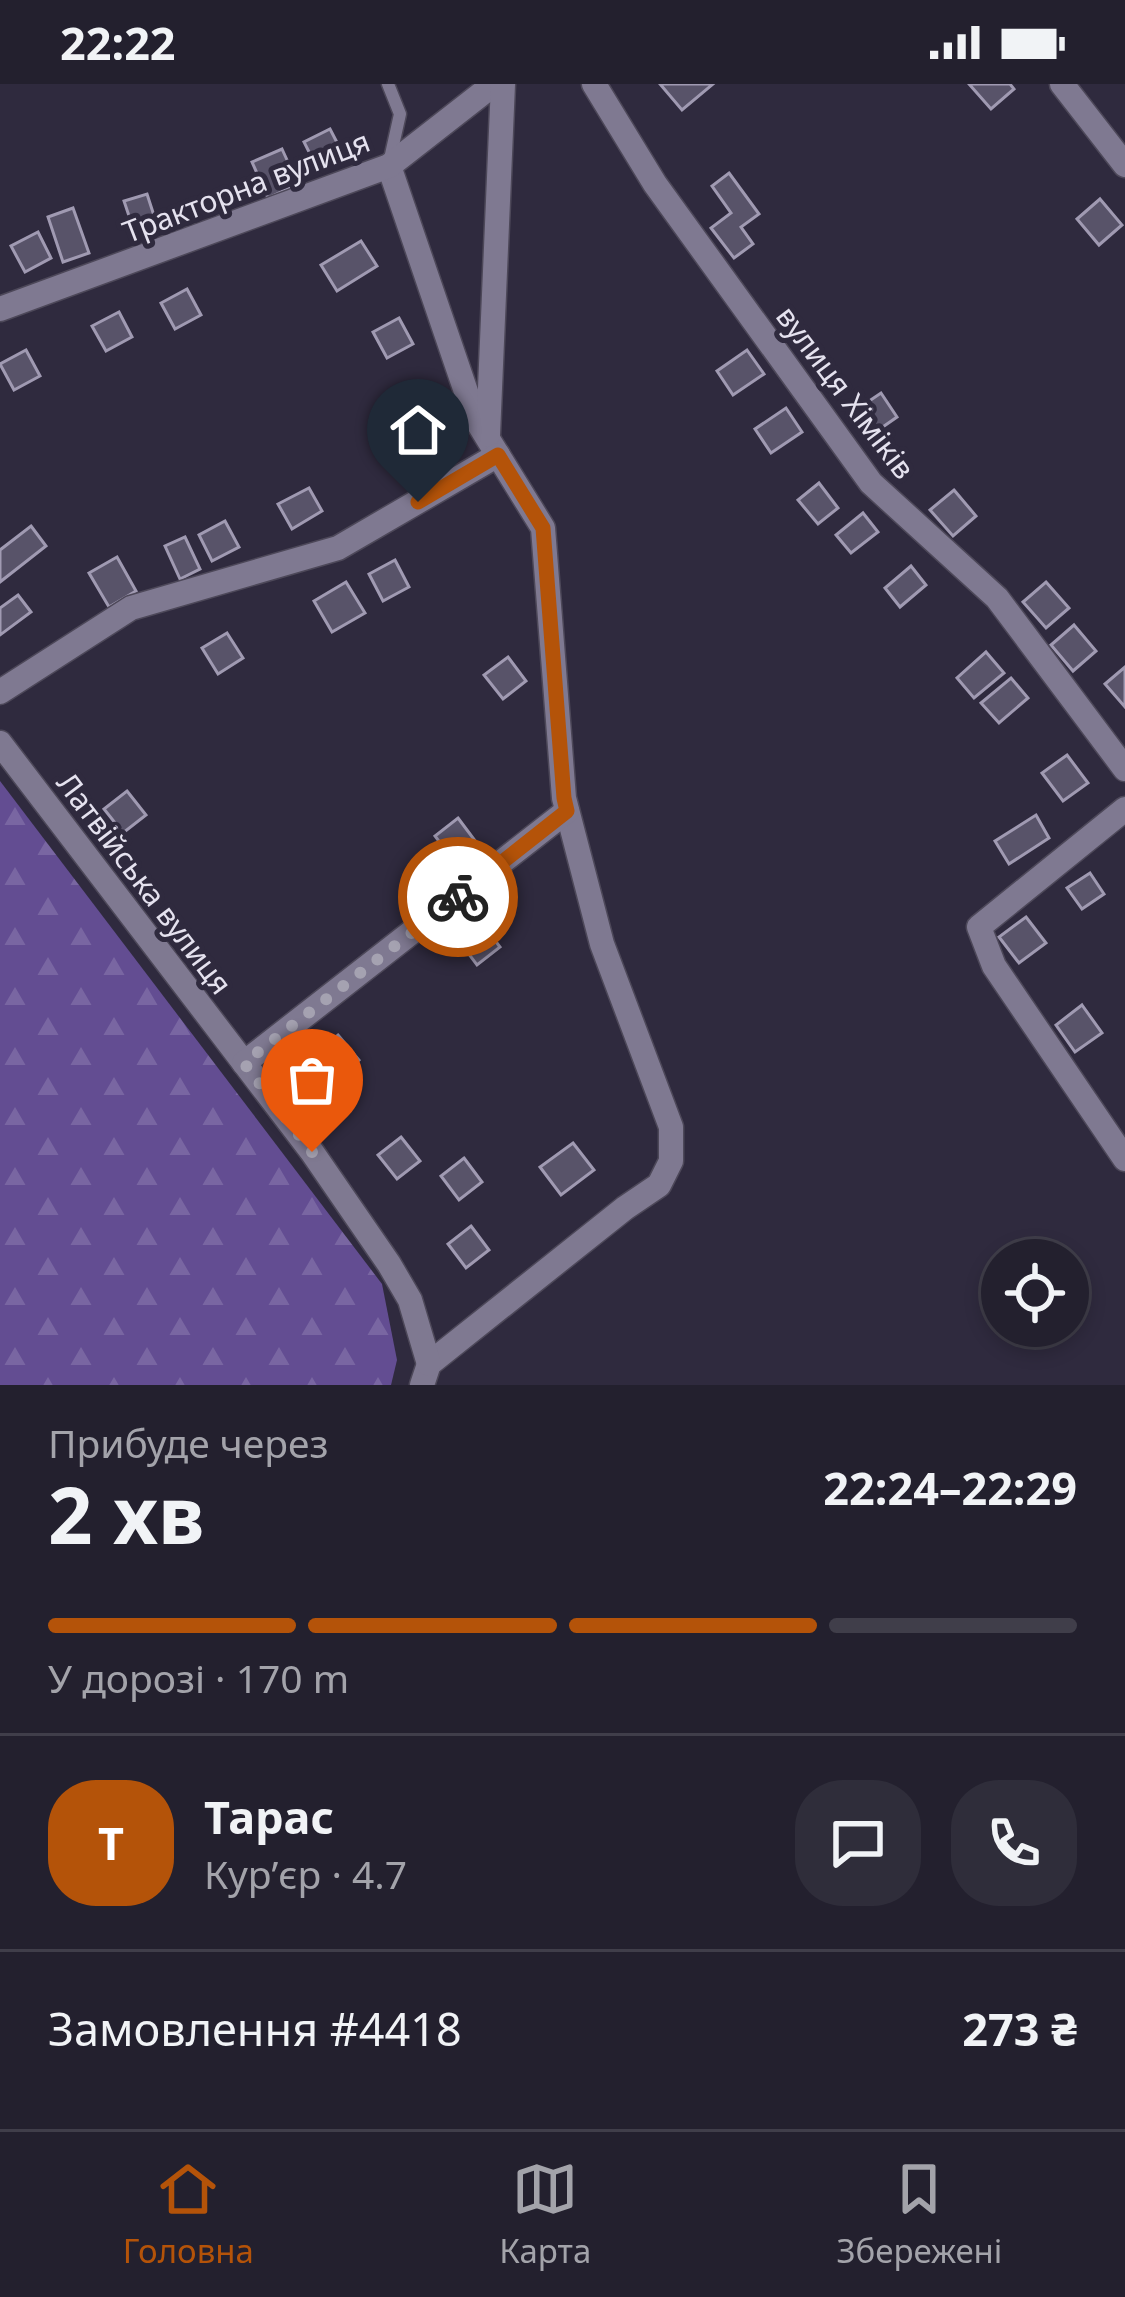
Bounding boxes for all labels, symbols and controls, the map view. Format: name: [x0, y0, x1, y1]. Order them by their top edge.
text: 22:22: [60, 12, 176, 73]
street label: Тракторна вулиця: [117, 120, 375, 252]
street label: вулиця Хіміків: [767, 297, 925, 487]
pin: [367, 379, 469, 502]
icon: home: [385, 397, 451, 463]
street label: Латвійська вулиця: [48, 764, 242, 1002]
courier: [398, 837, 518, 957]
icon: bike: [425, 864, 491, 930]
pin: [261, 1029, 363, 1152]
icon: bag: [279, 1047, 345, 1113]
map controls: [981, 1239, 1089, 1347]
button: locate: [981, 1239, 1089, 1347]
text: Прибуде через: [48, 1416, 329, 1469]
text: 22:24–22:29: [823, 1457, 1077, 1518]
text: 2 хв: [48, 1461, 204, 1567]
text: У дорозі · 170 m: [48, 1651, 349, 1704]
button: chat: [795, 1780, 921, 1906]
button: phone: [951, 1780, 1077, 1906]
text: Тарас: [204, 1786, 334, 1847]
text: Т: [98, 1812, 124, 1873]
text: Кур’єр · 4.7: [204, 1847, 407, 1900]
text: Замовлення #4418: [48, 1998, 462, 2059]
text: 273 ₴: [962, 1998, 1077, 2059]
tab: Головна: [123, 2156, 254, 2273]
tab: Карта: [499, 2156, 591, 2273]
tab: Збережені: [836, 2156, 1002, 2273]

